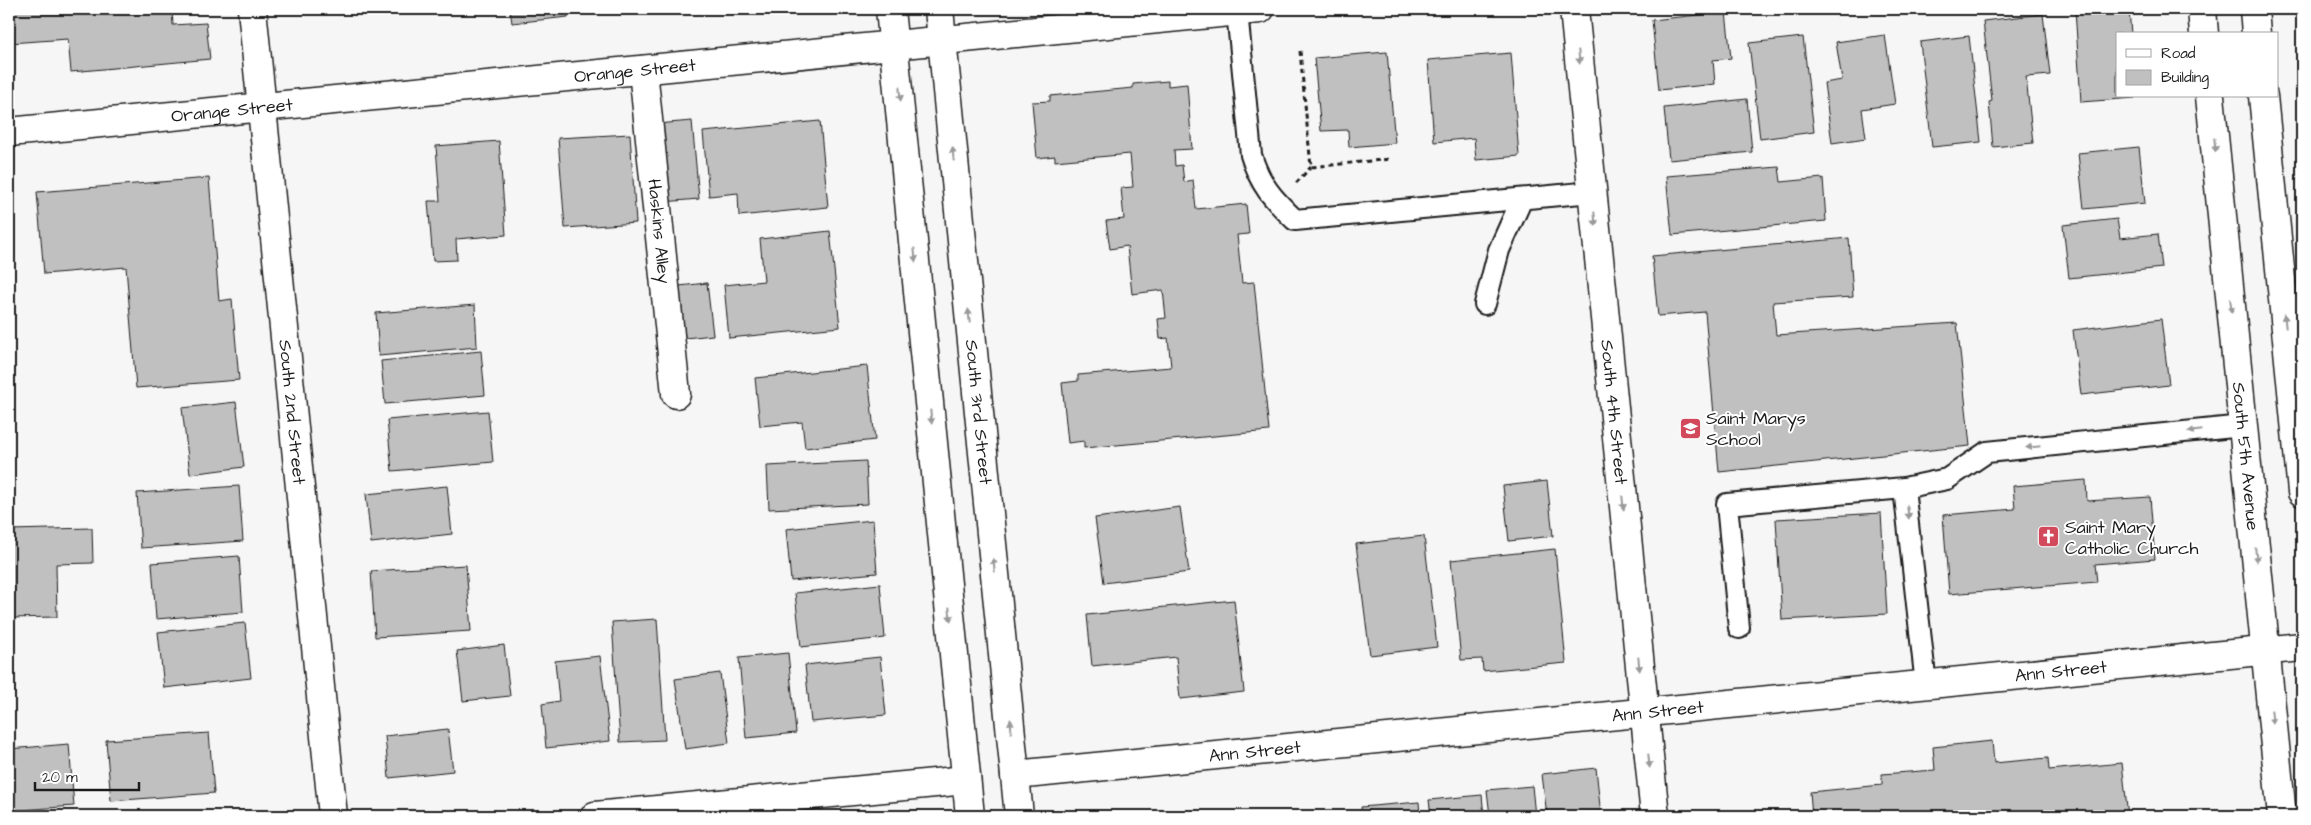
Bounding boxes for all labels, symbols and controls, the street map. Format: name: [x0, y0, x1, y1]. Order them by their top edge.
legend: [2116, 32, 2278, 98]
text: Road: [2161, 43, 2196, 64]
one-way arrow: [1575, 50, 1583, 66]
street label: Orange Street: [573, 52, 698, 89]
text: Building: [2161, 67, 2209, 89]
one-way arrow: [896, 86, 904, 102]
street label: Orange Street: [170, 92, 295, 128]
one-way arrow: [2211, 137, 2219, 153]
one-way arrow: [949, 146, 957, 162]
street label: Haskins Alley: [642, 178, 677, 285]
one-way arrow: [1591, 211, 1599, 227]
one-way arrow: [911, 248, 919, 264]
one-way arrow: [2227, 299, 2235, 315]
one-way arrow: [965, 308, 973, 324]
one-way arrow: [2281, 313, 2289, 329]
street label: South 2nd Street: [273, 338, 312, 486]
street label: South 3rd Street: [959, 338, 999, 486]
street label: South 4th Street: [1595, 338, 1634, 486]
street label: South 5th Avenue: [2226, 381, 2266, 532]
place label: Saint Marys School: [1706, 406, 1806, 452]
one-way arrow: [927, 409, 935, 425]
school or university icon: Saint Marys School: [1678, 416, 1702, 440]
one-way arrow: [2186, 427, 2202, 435]
one-way arrow: [2025, 443, 2041, 451]
one-way arrow: [1619, 495, 1627, 511]
one-way arrow: [1904, 504, 1912, 520]
place label: Saint Mary Catholic Church: [2065, 515, 2198, 561]
church icon: Saint Mary Catholic Church: [2037, 525, 2061, 549]
one-way arrow: [2252, 548, 2260, 564]
one-way arrow: [990, 556, 998, 572]
one-way arrow: [946, 606, 954, 622]
street label: Ann Street: [2014, 654, 2109, 688]
one-way arrow: [1636, 657, 1644, 673]
street label: Ann Street: [1611, 694, 1706, 728]
one-way arrow: [2268, 709, 2276, 725]
one-way arrow: [1006, 718, 1014, 734]
street label: Ann Street: [1208, 734, 1303, 768]
one-way arrow: [1645, 753, 1653, 769]
scale bar: [35, 760, 139, 792]
text: 20 m: [42, 767, 78, 788]

